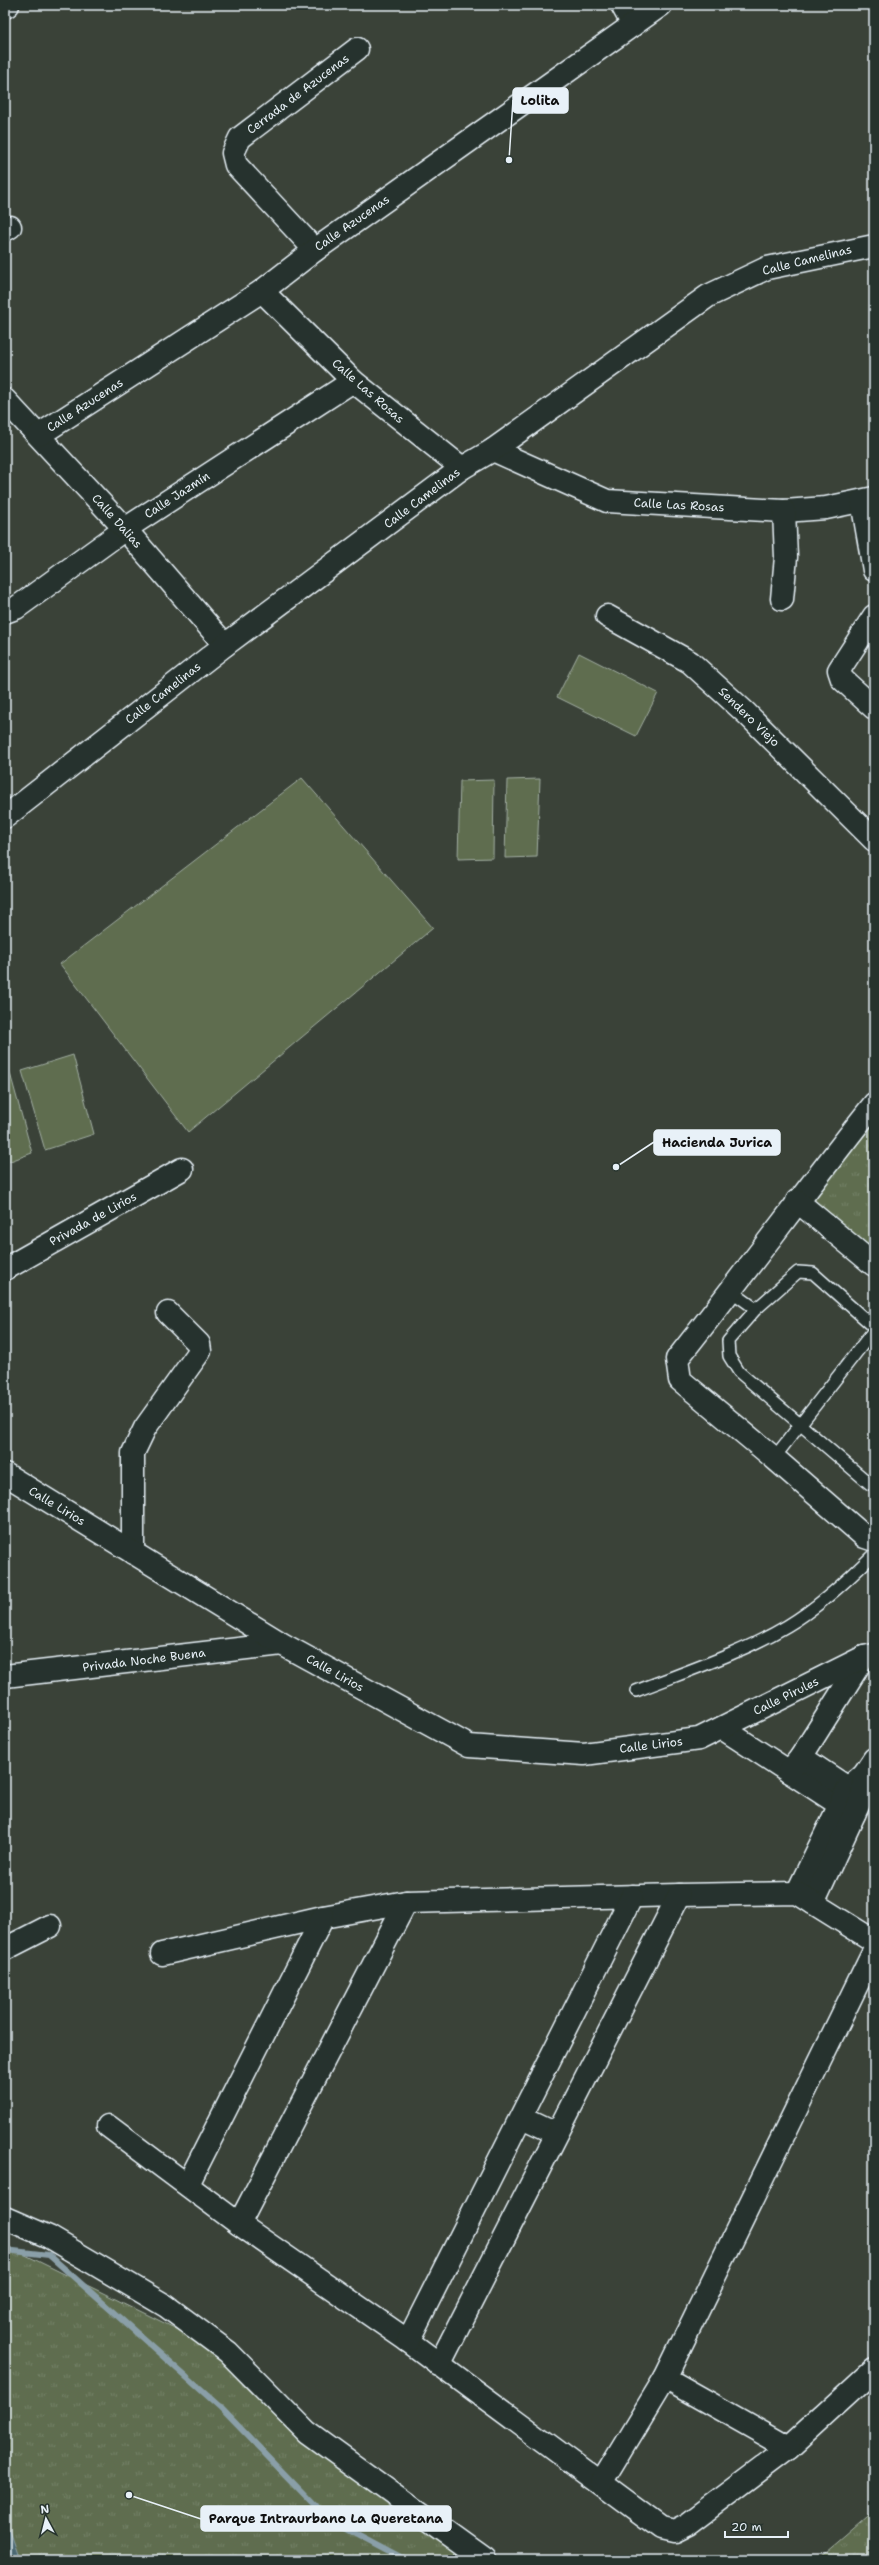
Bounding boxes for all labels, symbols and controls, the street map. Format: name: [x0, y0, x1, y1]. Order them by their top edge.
street label: Cerrada de Azucenas: [244, 50, 352, 138]
callout: Lolita: [513, 88, 568, 113]
text: Lolita: [521, 92, 560, 109]
street label: Calle Azucenas: [311, 191, 393, 255]
street label: Calle Camelinas: [761, 241, 853, 279]
street label: Calle Las Rosas: [329, 355, 408, 427]
street label: Calle Azucenas: [44, 374, 126, 436]
street label: Calle Camelinas: [381, 464, 463, 532]
street label: Calle Jazmín: [141, 468, 213, 522]
street label: Calle Dalias: [88, 490, 146, 552]
street label: Calle Las Rosas: [633, 495, 725, 515]
street label: Calle Camelinas: [122, 658, 204, 728]
street label: Sendero Viejo: [715, 684, 783, 750]
callout: Hacienda Jurica: [654, 1130, 780, 1155]
text: Hacienda Jurica: [662, 1134, 772, 1151]
street label: Privada de Lirios: [47, 1188, 140, 1250]
street label: Calle Lirios: [26, 1483, 88, 1529]
street label: Privada Noche Buena: [82, 1644, 207, 1675]
street label: Calle Lirios: [303, 1651, 367, 1695]
street label: Calle Pirules: [751, 1673, 822, 1719]
street label: Calle Lirios: [618, 1733, 684, 1757]
north arrow: [26, 2499, 66, 2539]
text: N: [40, 2502, 50, 2518]
callout: Parque Intraurbano La Queretana: [201, 2506, 451, 2531]
text: Parque Intraurbano La Queretana: [209, 2510, 443, 2527]
scale bar: [725, 2513, 788, 2539]
text: 20 m: [731, 2519, 762, 2535]

